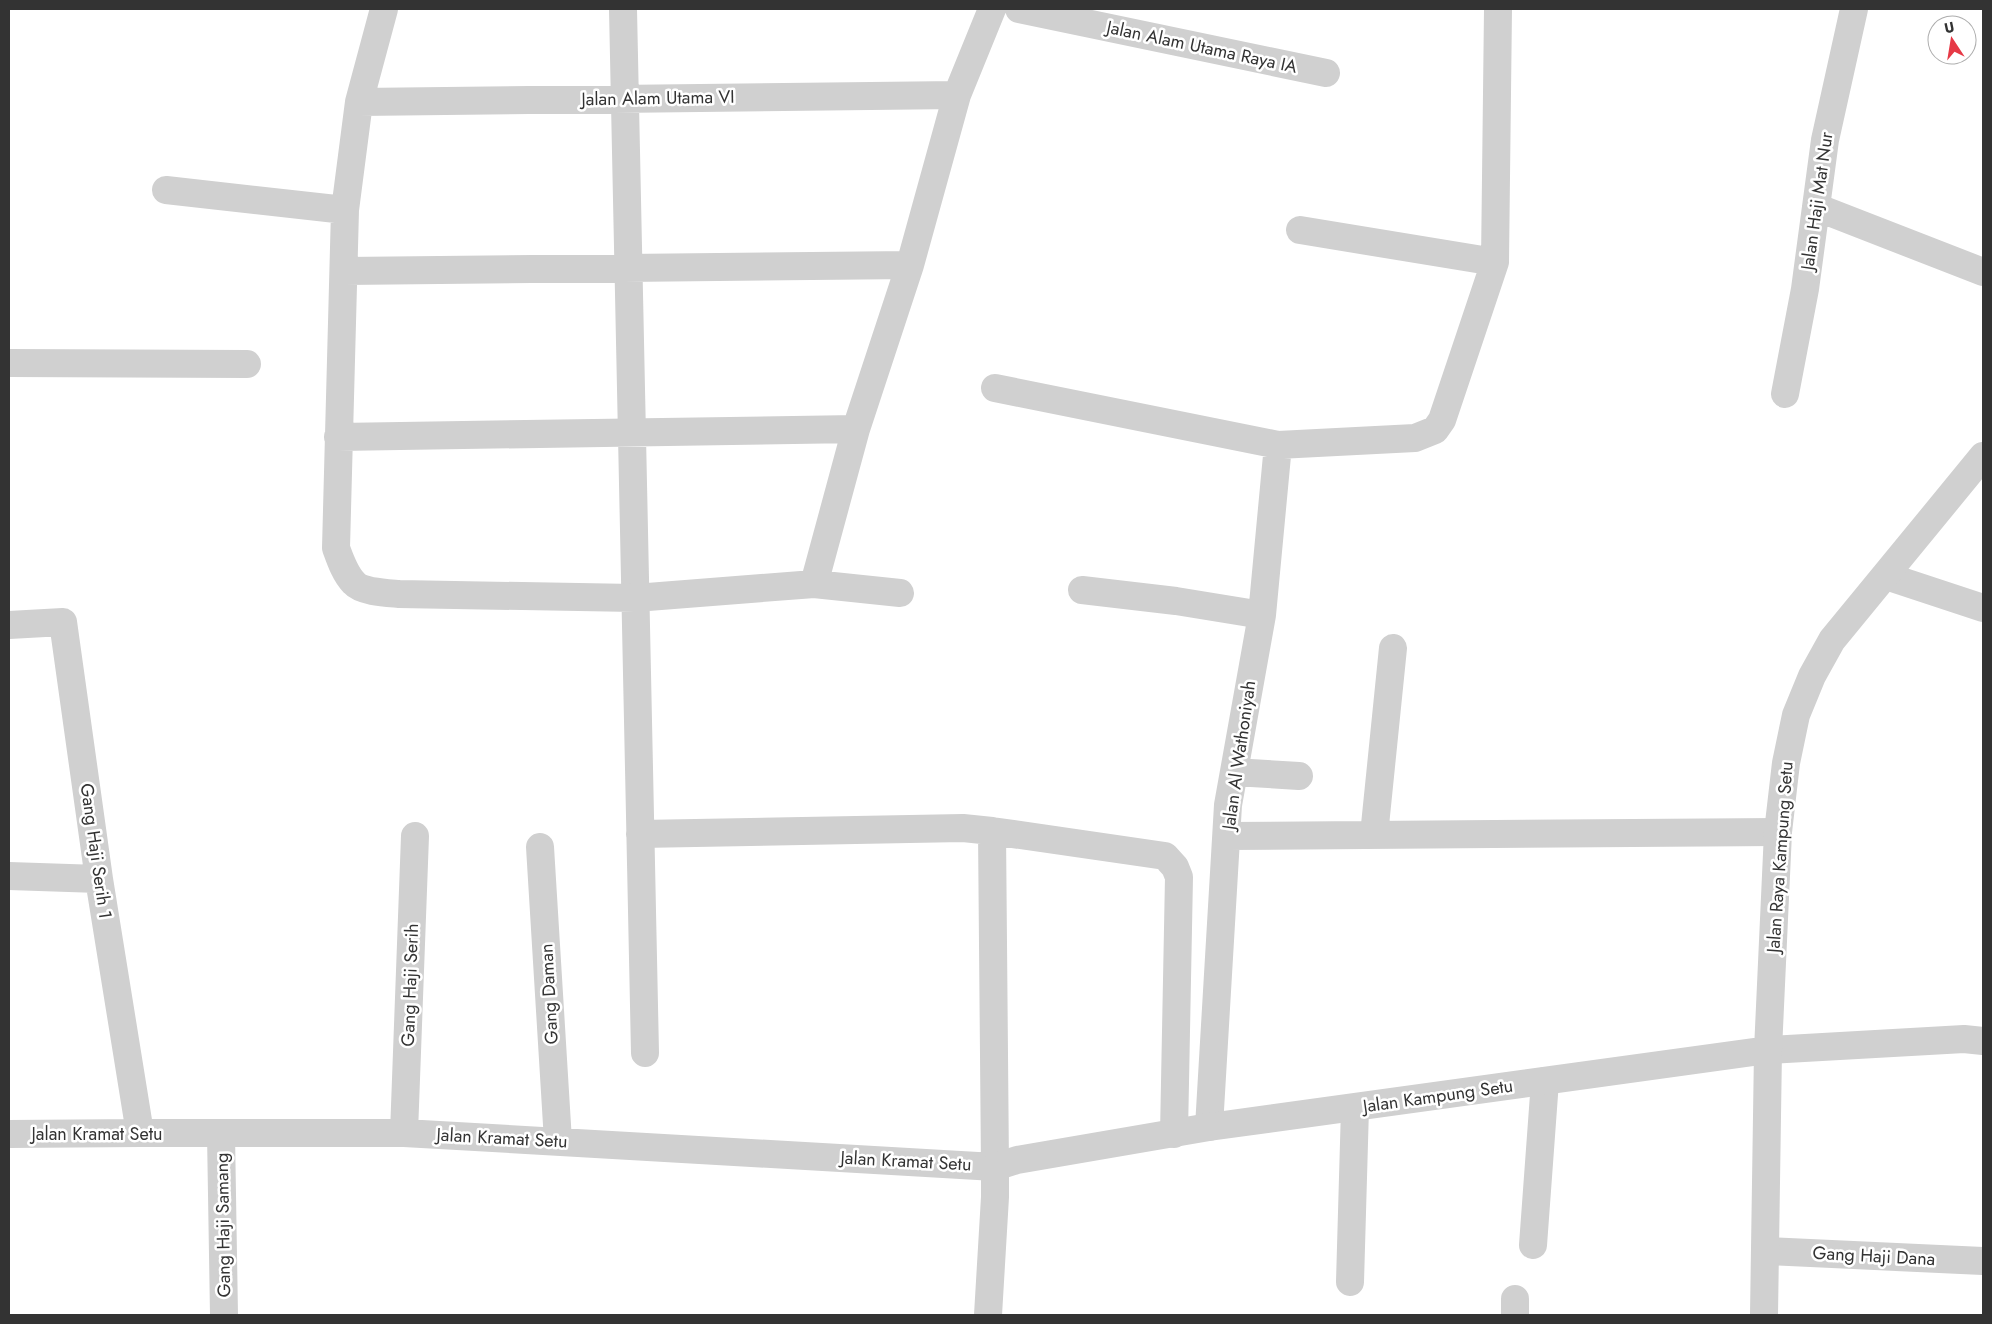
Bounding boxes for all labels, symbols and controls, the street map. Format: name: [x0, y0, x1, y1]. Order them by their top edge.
street label: Jalan Alam Utama Raya IA: [1102, 14, 1300, 80]
north arrow: [1927, 15, 1977, 65]
text: U: [1942, 16, 1956, 38]
street label: Jalan Alam Utama VI: [579, 84, 735, 112]
street label: Jalan Haji Mat Nur: [1794, 129, 1840, 274]
street label: Jalan Al Wathoniyah: [1215, 679, 1262, 833]
street label: Jalan Raya Kampung Setu: [1760, 760, 1800, 956]
street label: Gang Haji Serih 1: [74, 781, 118, 921]
street label: Gang Haji Serih: [395, 923, 425, 1047]
street label: Gang Daman: [533, 943, 565, 1045]
street label: Jalan Kampung Setu: [1359, 1073, 1515, 1120]
street label: Jalan Kramat Setu: [30, 1121, 162, 1147]
street label: Jalan Kramat Setu: [434, 1121, 568, 1154]
street label: Jalan Kramat Setu: [838, 1144, 972, 1177]
street label: Gang Haji Samang: [209, 1152, 237, 1298]
street label: Gang Haji Dana: [1812, 1240, 1936, 1272]

